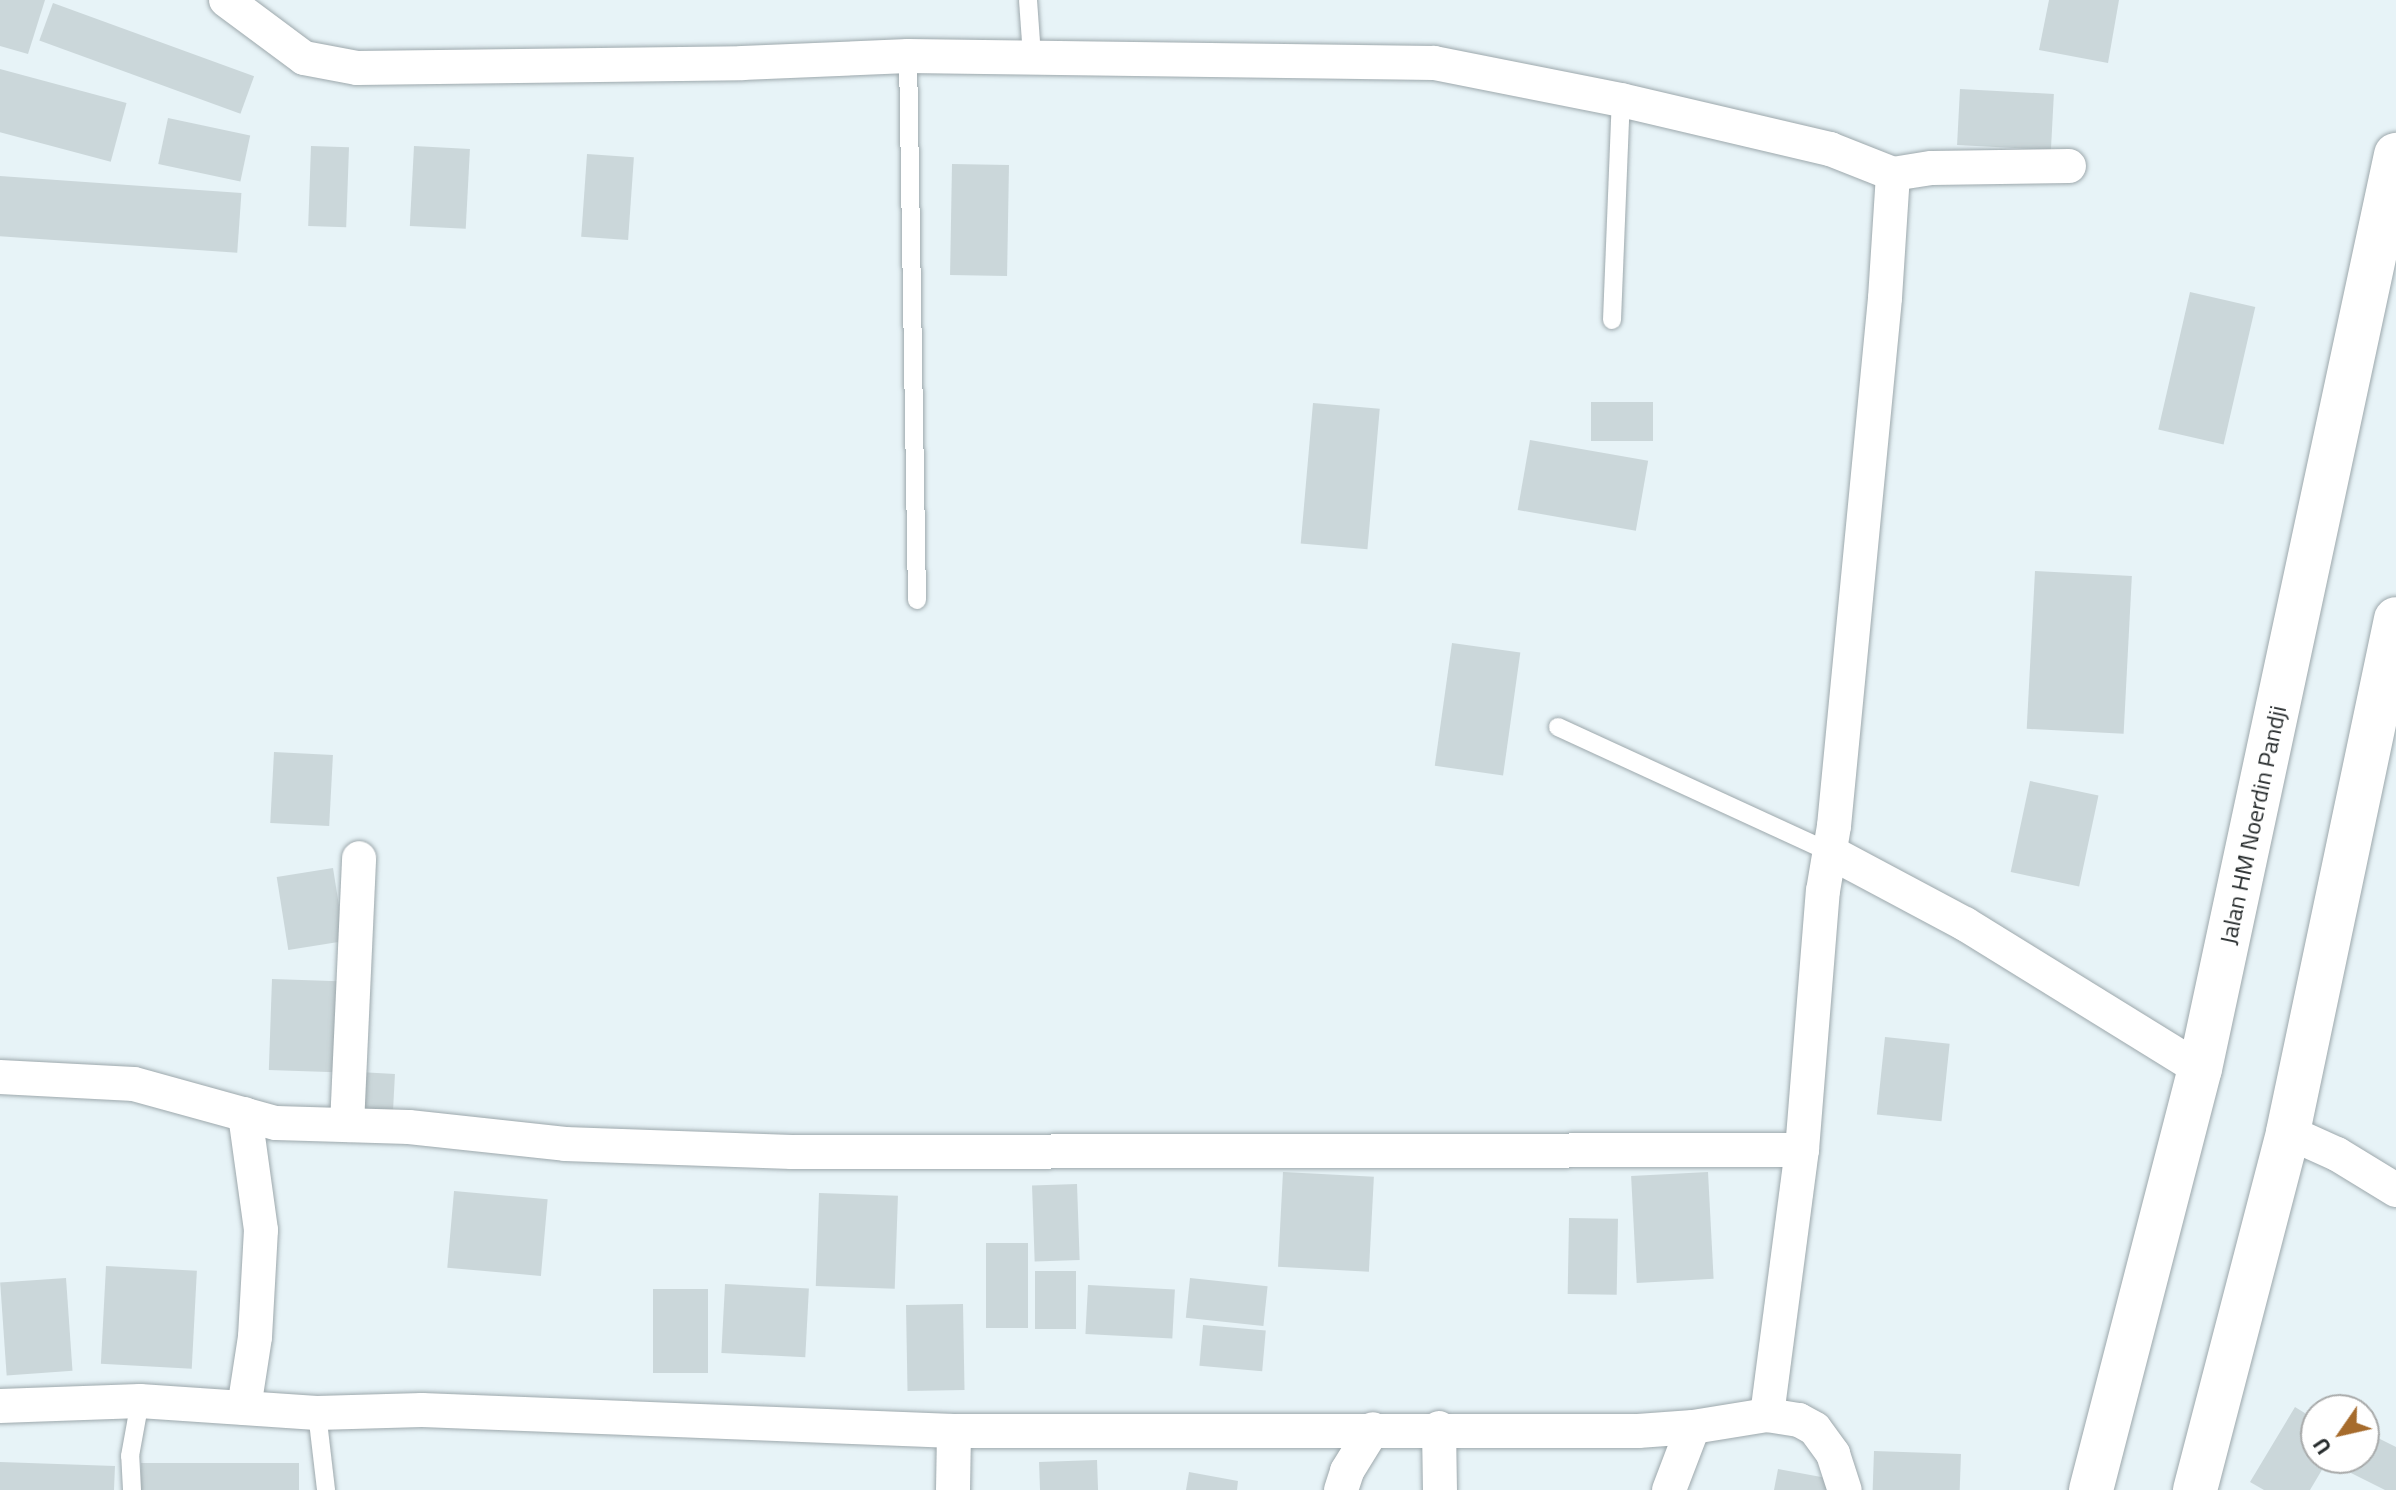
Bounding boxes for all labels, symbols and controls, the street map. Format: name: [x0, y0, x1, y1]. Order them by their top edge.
street label: Jalan HM Noerdin Pandji: [2214, 703, 2292, 947]
north arrow: [2300, 1394, 2380, 1474]
text: U: [2304, 1431, 2340, 1462]

